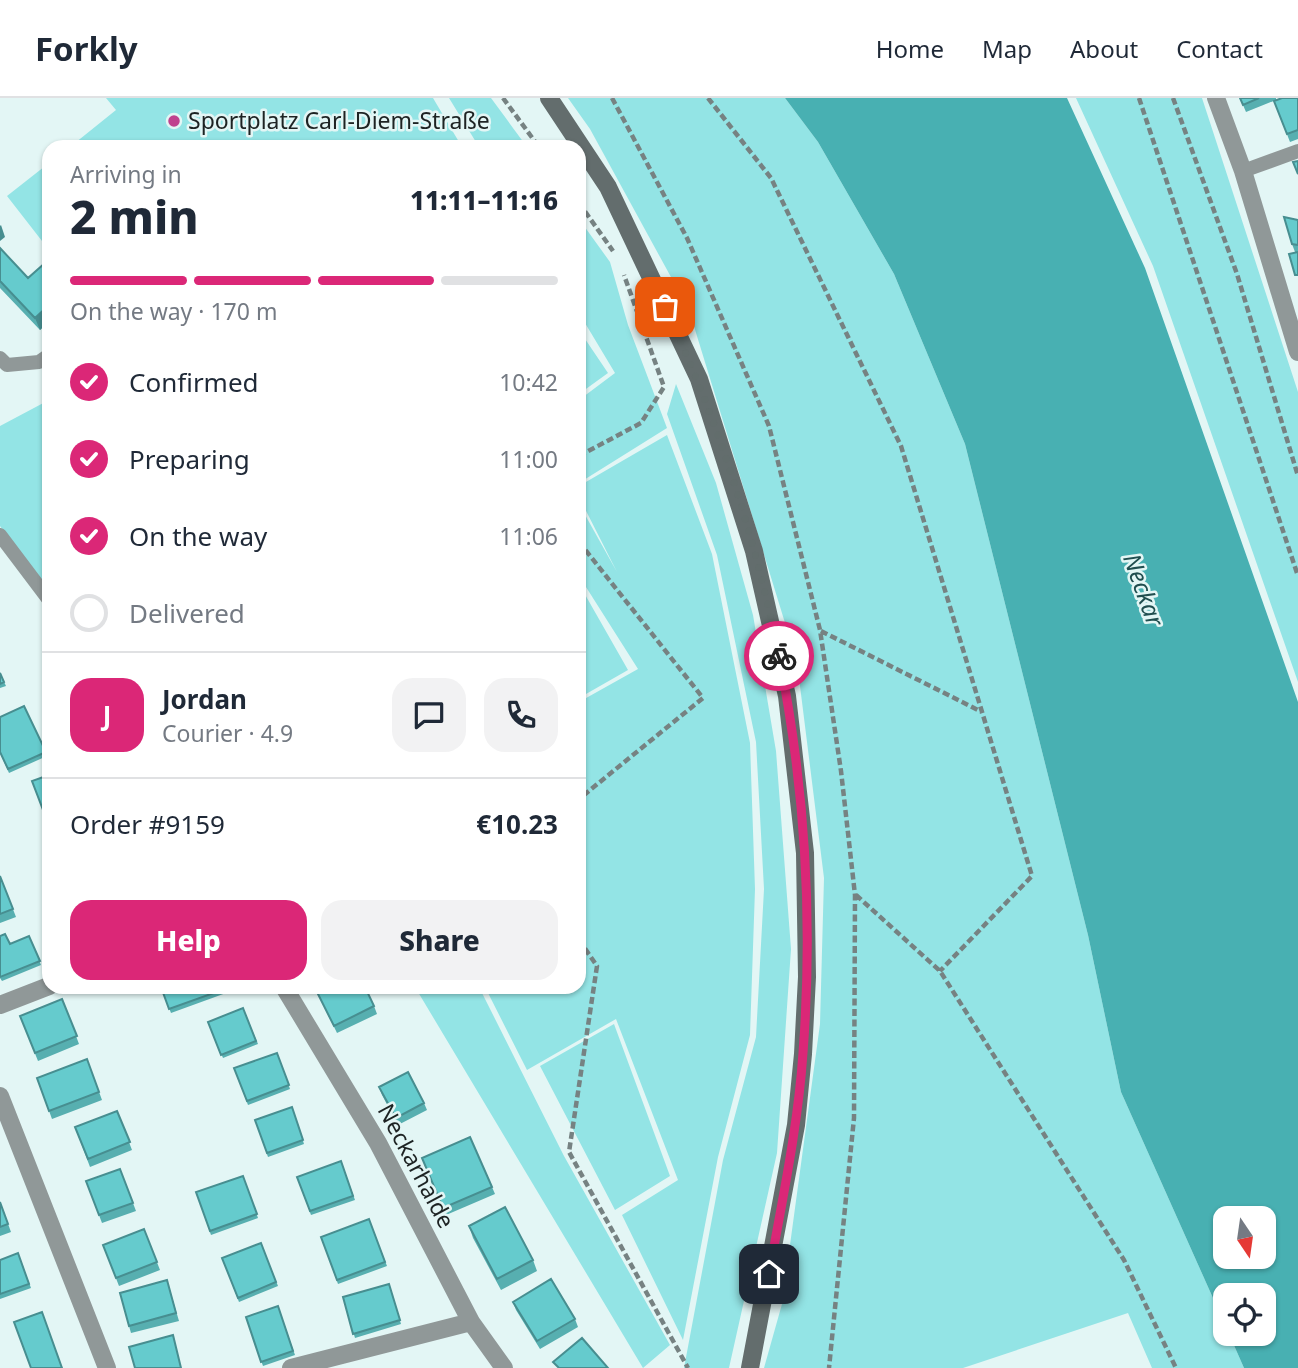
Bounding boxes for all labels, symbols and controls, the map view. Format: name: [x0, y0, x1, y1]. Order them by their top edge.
text: Forkly: [35, 26, 138, 71]
text: Home: [876, 32, 944, 65]
text: Map: [982, 32, 1032, 65]
text: About: [1070, 32, 1138, 65]
text: Contact: [1176, 32, 1263, 65]
place label: Sportplatz Carl-Diem-Straße: [188, 104, 490, 136]
marker: Sportplatz Carl-Diem-Straße: [166, 113, 182, 129]
text: Arriving in: [70, 158, 182, 190]
text: 11:11–11:16: [410, 182, 558, 218]
text: 2 min: [70, 185, 199, 247]
pin: [635, 277, 695, 337]
icon: bag: [646, 288, 684, 326]
text: On the way · 170 m: [70, 295, 277, 327]
icon: check: [70, 363, 108, 401]
text: Confirmed: [129, 364, 259, 400]
text: 10:42: [499, 366, 558, 398]
icon: check: [70, 440, 108, 478]
text: Preparing: [129, 441, 250, 477]
text: 11:00: [499, 443, 558, 475]
icon: check: [70, 517, 108, 555]
text: On the way: [129, 518, 267, 554]
text: 11:06: [499, 520, 558, 552]
water label: Neckar: [1116, 549, 1173, 632]
text: Delivered: [129, 595, 245, 631]
courier: [744, 621, 814, 691]
icon: bike: [760, 637, 798, 675]
button: chat: [392, 678, 466, 752]
button: phone: [484, 678, 558, 752]
text: Jordan: [162, 681, 247, 717]
text: J: [103, 697, 111, 733]
text: Courier · 4.9: [162, 717, 293, 749]
text: Order #9159: [70, 806, 225, 842]
text: €10.23: [476, 806, 558, 842]
button: Help: [70, 900, 307, 980]
button: Share: [321, 900, 558, 980]
street label: Neckarhalde: [371, 1098, 463, 1233]
north arrow: [1213, 1206, 1276, 1269]
map controls: [1213, 1206, 1276, 1346]
pin: [739, 1244, 799, 1304]
icon: home: [750, 1255, 788, 1293]
button: locate: [1213, 1283, 1276, 1346]

